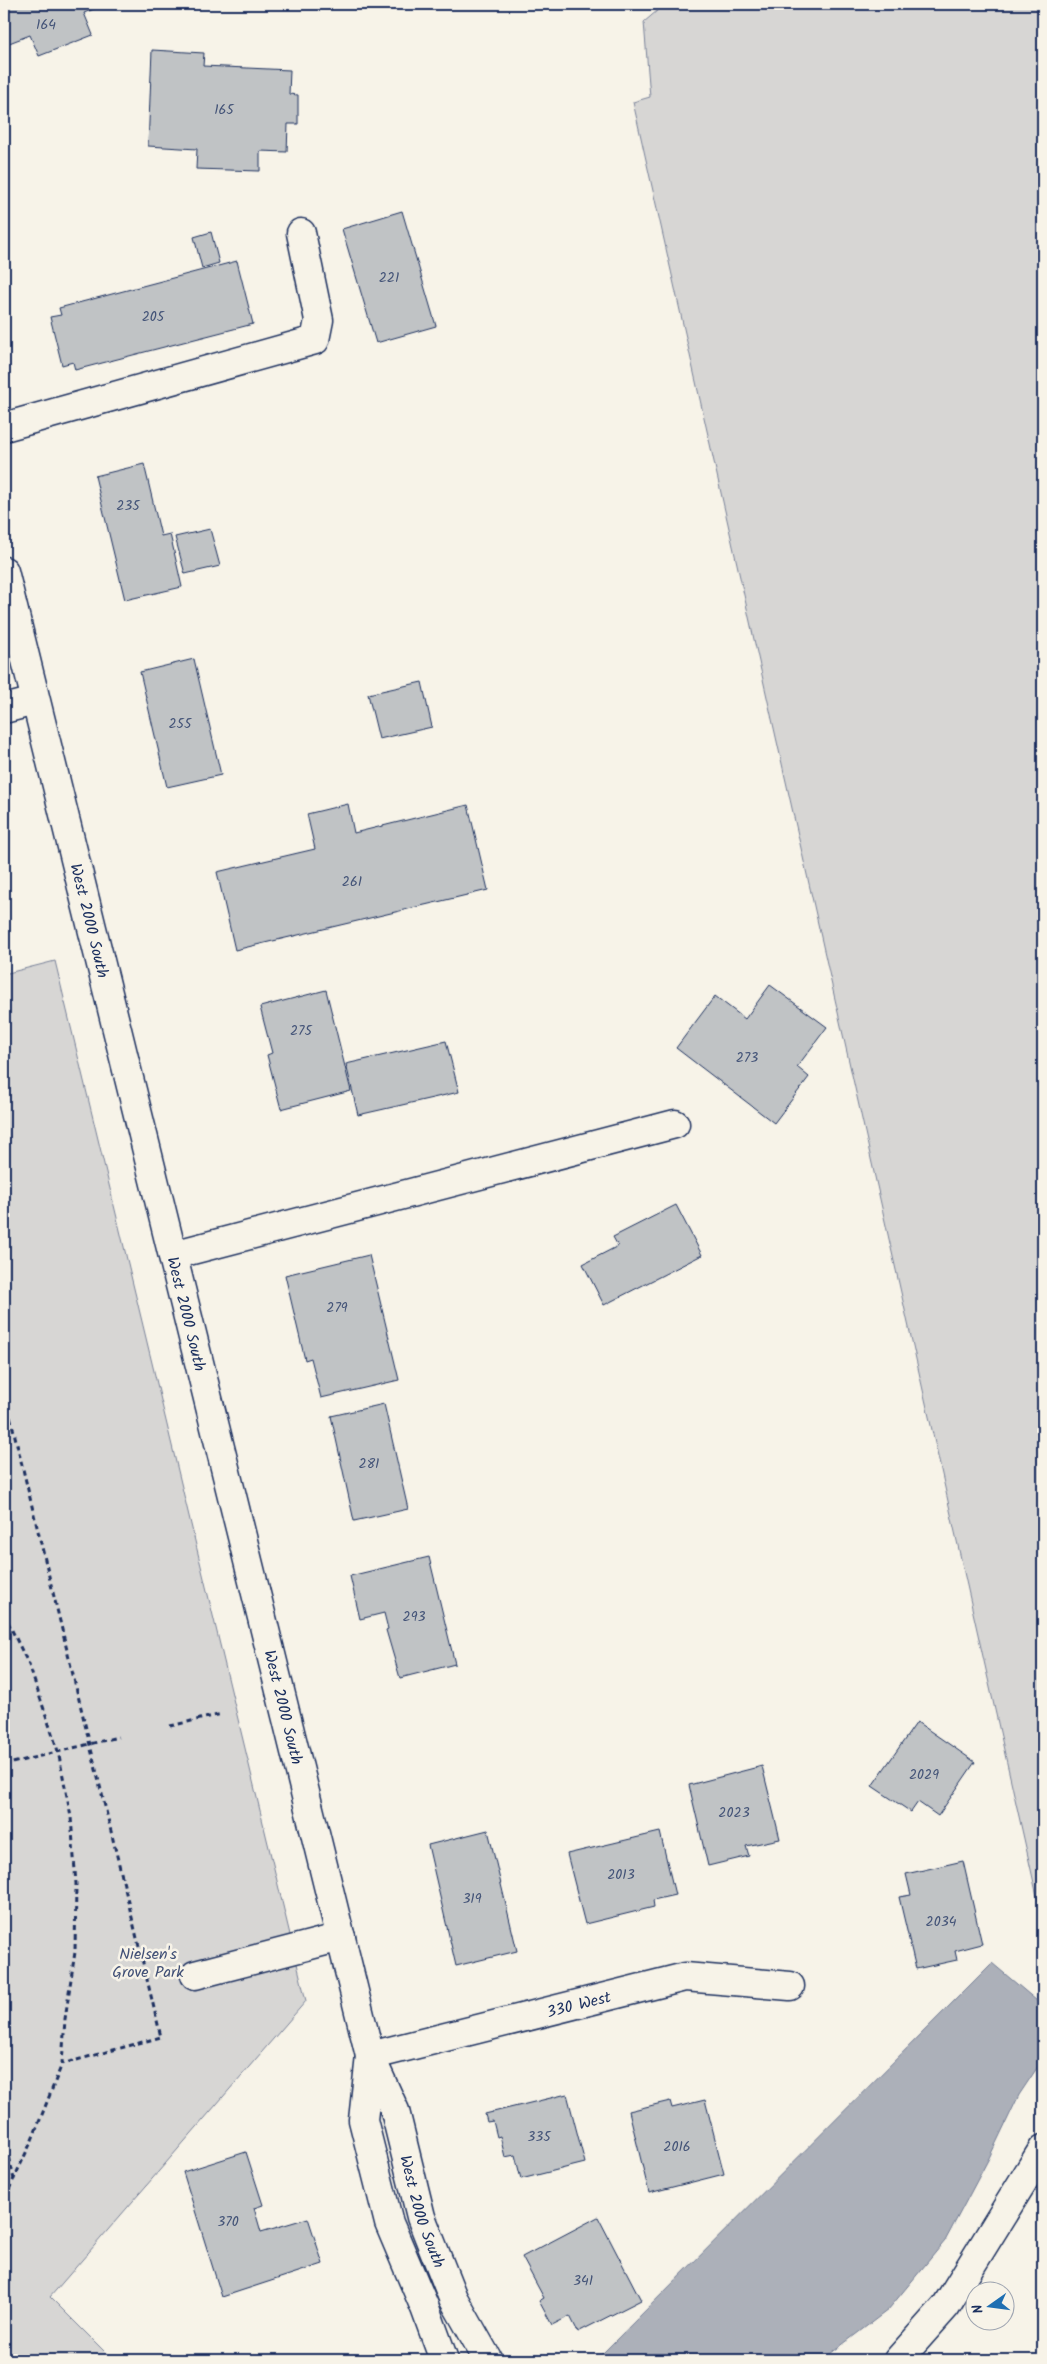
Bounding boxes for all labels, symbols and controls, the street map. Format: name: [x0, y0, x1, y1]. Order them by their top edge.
house number: 164: [36, 14, 56, 36]
house number: 165: [214, 99, 235, 121]
house number: 221: [379, 267, 399, 289]
house number: 205: [142, 306, 166, 328]
house number: 235: [116, 495, 141, 517]
house number: 255: [168, 713, 193, 735]
street label: West 2000 South: [63, 861, 115, 981]
house number: 261: [342, 871, 362, 893]
house number: 275: [290, 1020, 314, 1042]
house number: 273: [736, 1047, 758, 1069]
street label: West 2000 South: [159, 1254, 212, 1374]
house number: 279: [326, 1297, 348, 1319]
house number: 281: [359, 1453, 379, 1475]
house number: 293: [403, 1606, 425, 1628]
street label: West 2000 South: [256, 1647, 309, 1767]
house number: 2029: [909, 1764, 939, 1786]
house number: 2023: [718, 1802, 750, 1824]
house number: 2013: [607, 1864, 635, 1886]
house number: 319: [462, 1888, 482, 1910]
house number: 2034: [926, 1911, 957, 1933]
park label: Nielsen's Grove Park: [112, 1942, 184, 1985]
street label: 330 West: [544, 1985, 614, 2025]
house number: 335: [527, 2126, 552, 2148]
house number: 2016: [663, 2136, 691, 2158]
street label: West 2000 South: [392, 2153, 451, 2272]
house number: 370: [217, 2211, 239, 2233]
house number: 341: [573, 2270, 593, 2292]
north arrow: [964, 2282, 1014, 2332]
text: N: [967, 2302, 990, 2316]

